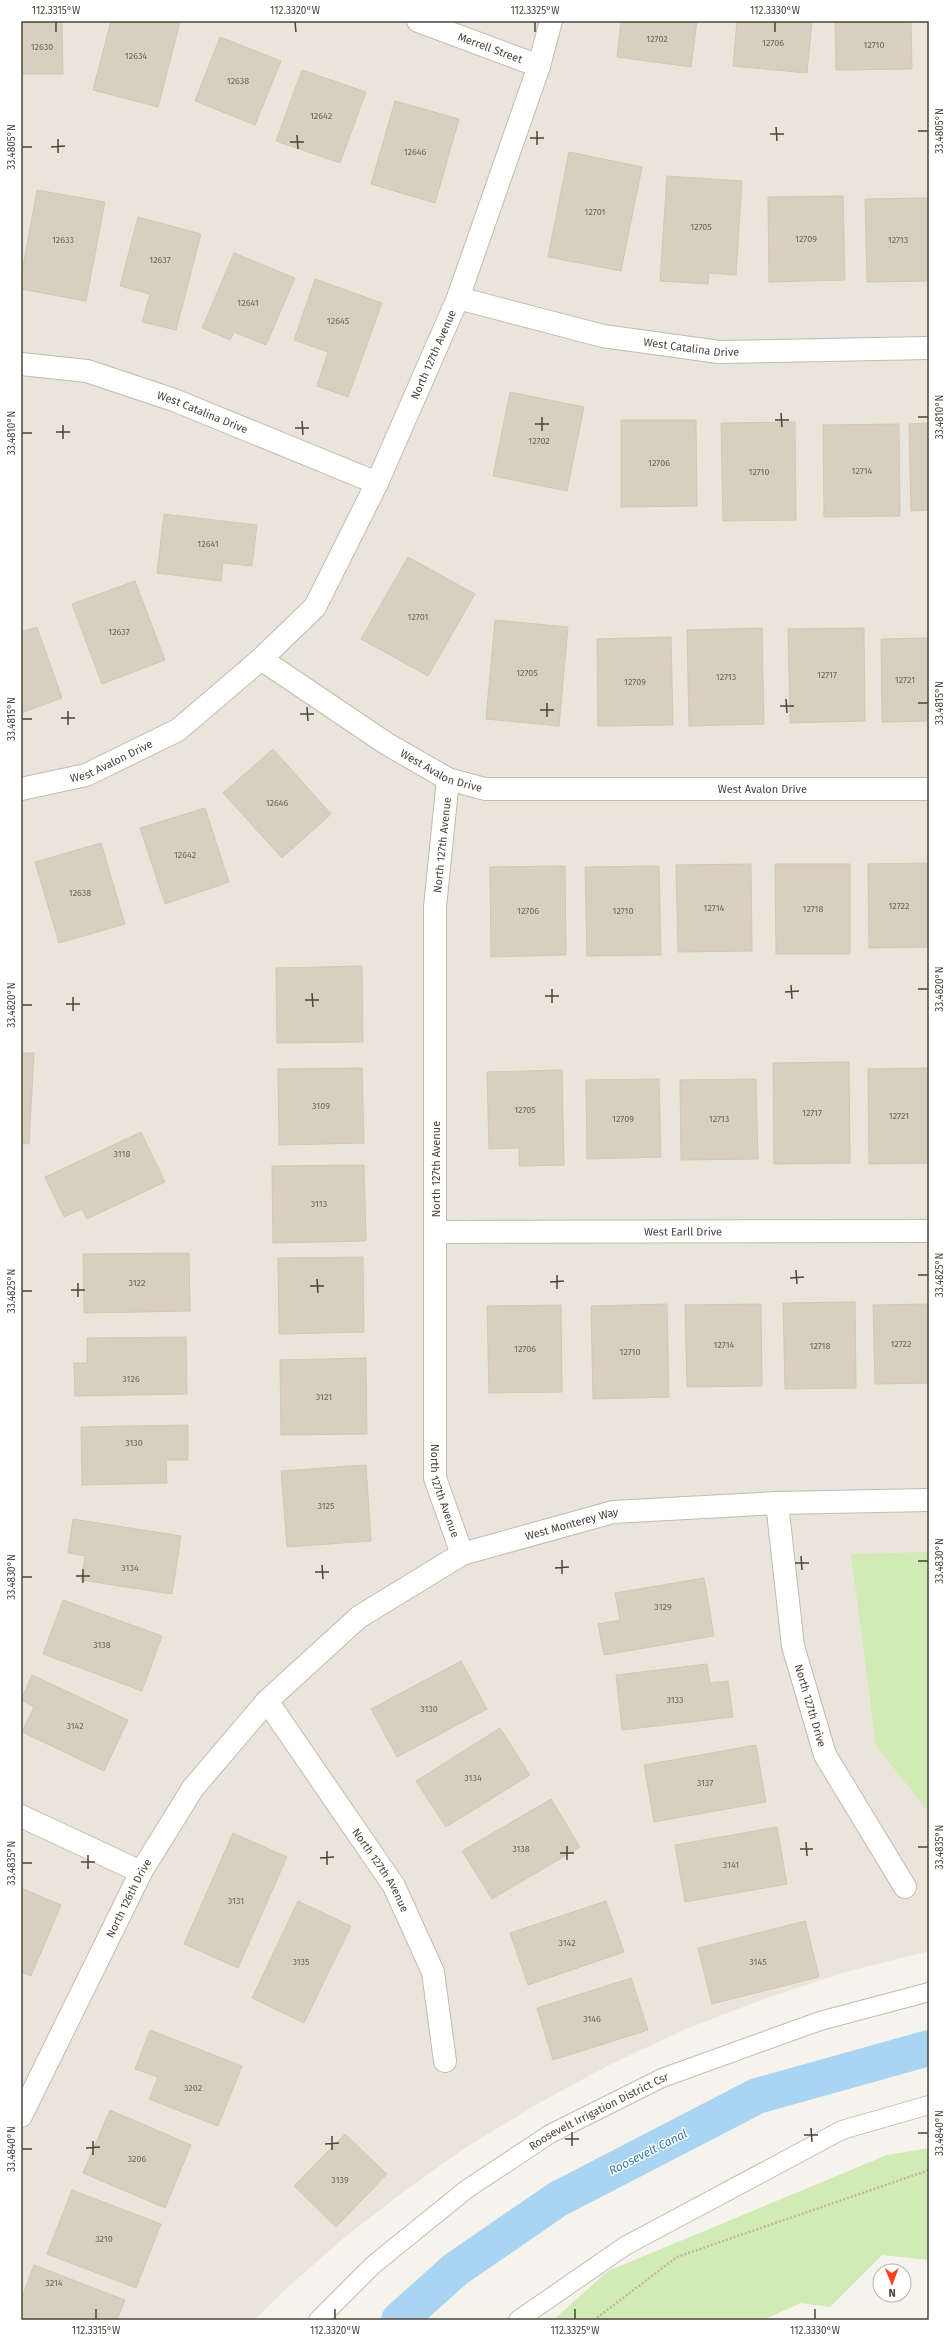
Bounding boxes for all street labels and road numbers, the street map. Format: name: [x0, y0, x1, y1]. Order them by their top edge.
street label: Merrell Street: [456, 30, 524, 66]
street label: North 127th Avenue: [408, 308, 459, 402]
street label: West Catalina Drive: [643, 336, 739, 359]
street label: West Catalina Drive: [155, 389, 250, 436]
street label: West Avalon Drive: [69, 737, 155, 785]
street label: West Avalon Drive: [398, 747, 484, 795]
street label: West Avalon Drive: [718, 783, 807, 796]
street label: North 127th Avenue: [431, 796, 454, 894]
street label: North 127th Avenue: [430, 1121, 443, 1217]
street label: West Earll Drive: [644, 1225, 722, 1239]
street label: North 127th Avenue: [428, 1444, 462, 1539]
street label: West Monterey Way: [523, 1506, 619, 1543]
street label: North 127th Drive: [792, 1663, 828, 1749]
street label: North 127th Avenue: [349, 1826, 411, 1914]
street label: North 126th Drive: [104, 1857, 155, 1940]
street label: Roosevelt Irrigation District Csr: [527, 2070, 671, 2153]

